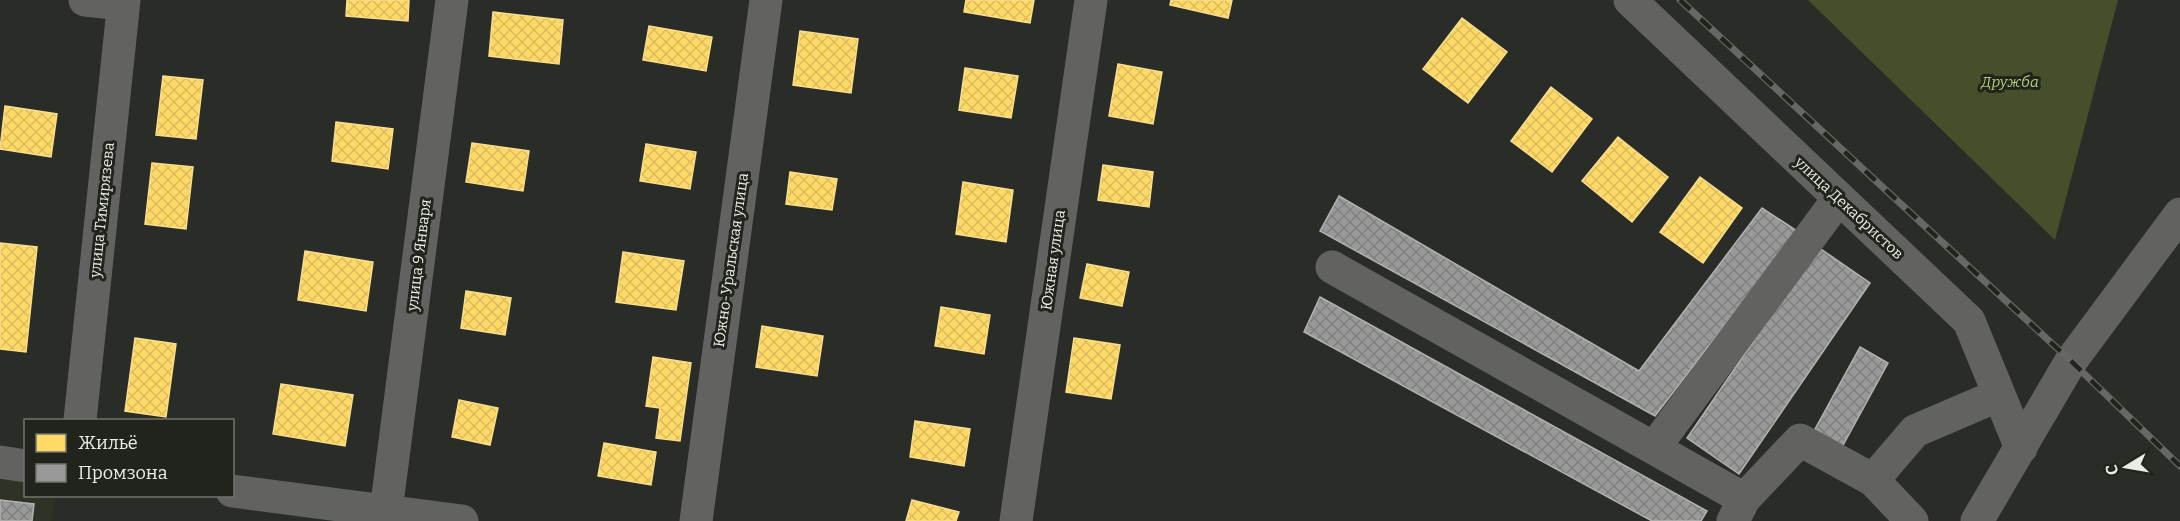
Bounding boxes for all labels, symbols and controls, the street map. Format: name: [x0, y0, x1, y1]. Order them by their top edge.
park label: Дружба: [1980, 73, 2039, 91]
street label: улица Тимирязева: [86, 141, 118, 280]
street label: улица Декабристов: [1790, 152, 1907, 263]
street label: Южно-Уральская улица: [710, 172, 752, 348]
street label: улица 9 Января: [403, 198, 435, 313]
street label: Южная улица: [1037, 209, 1069, 311]
legend: [24, 419, 234, 497]
text: Жильё: [78, 432, 138, 454]
north arrow: [2096, 437, 2156, 497]
text: Промзона: [78, 462, 168, 484]
text: С: [2101, 463, 2122, 477]

